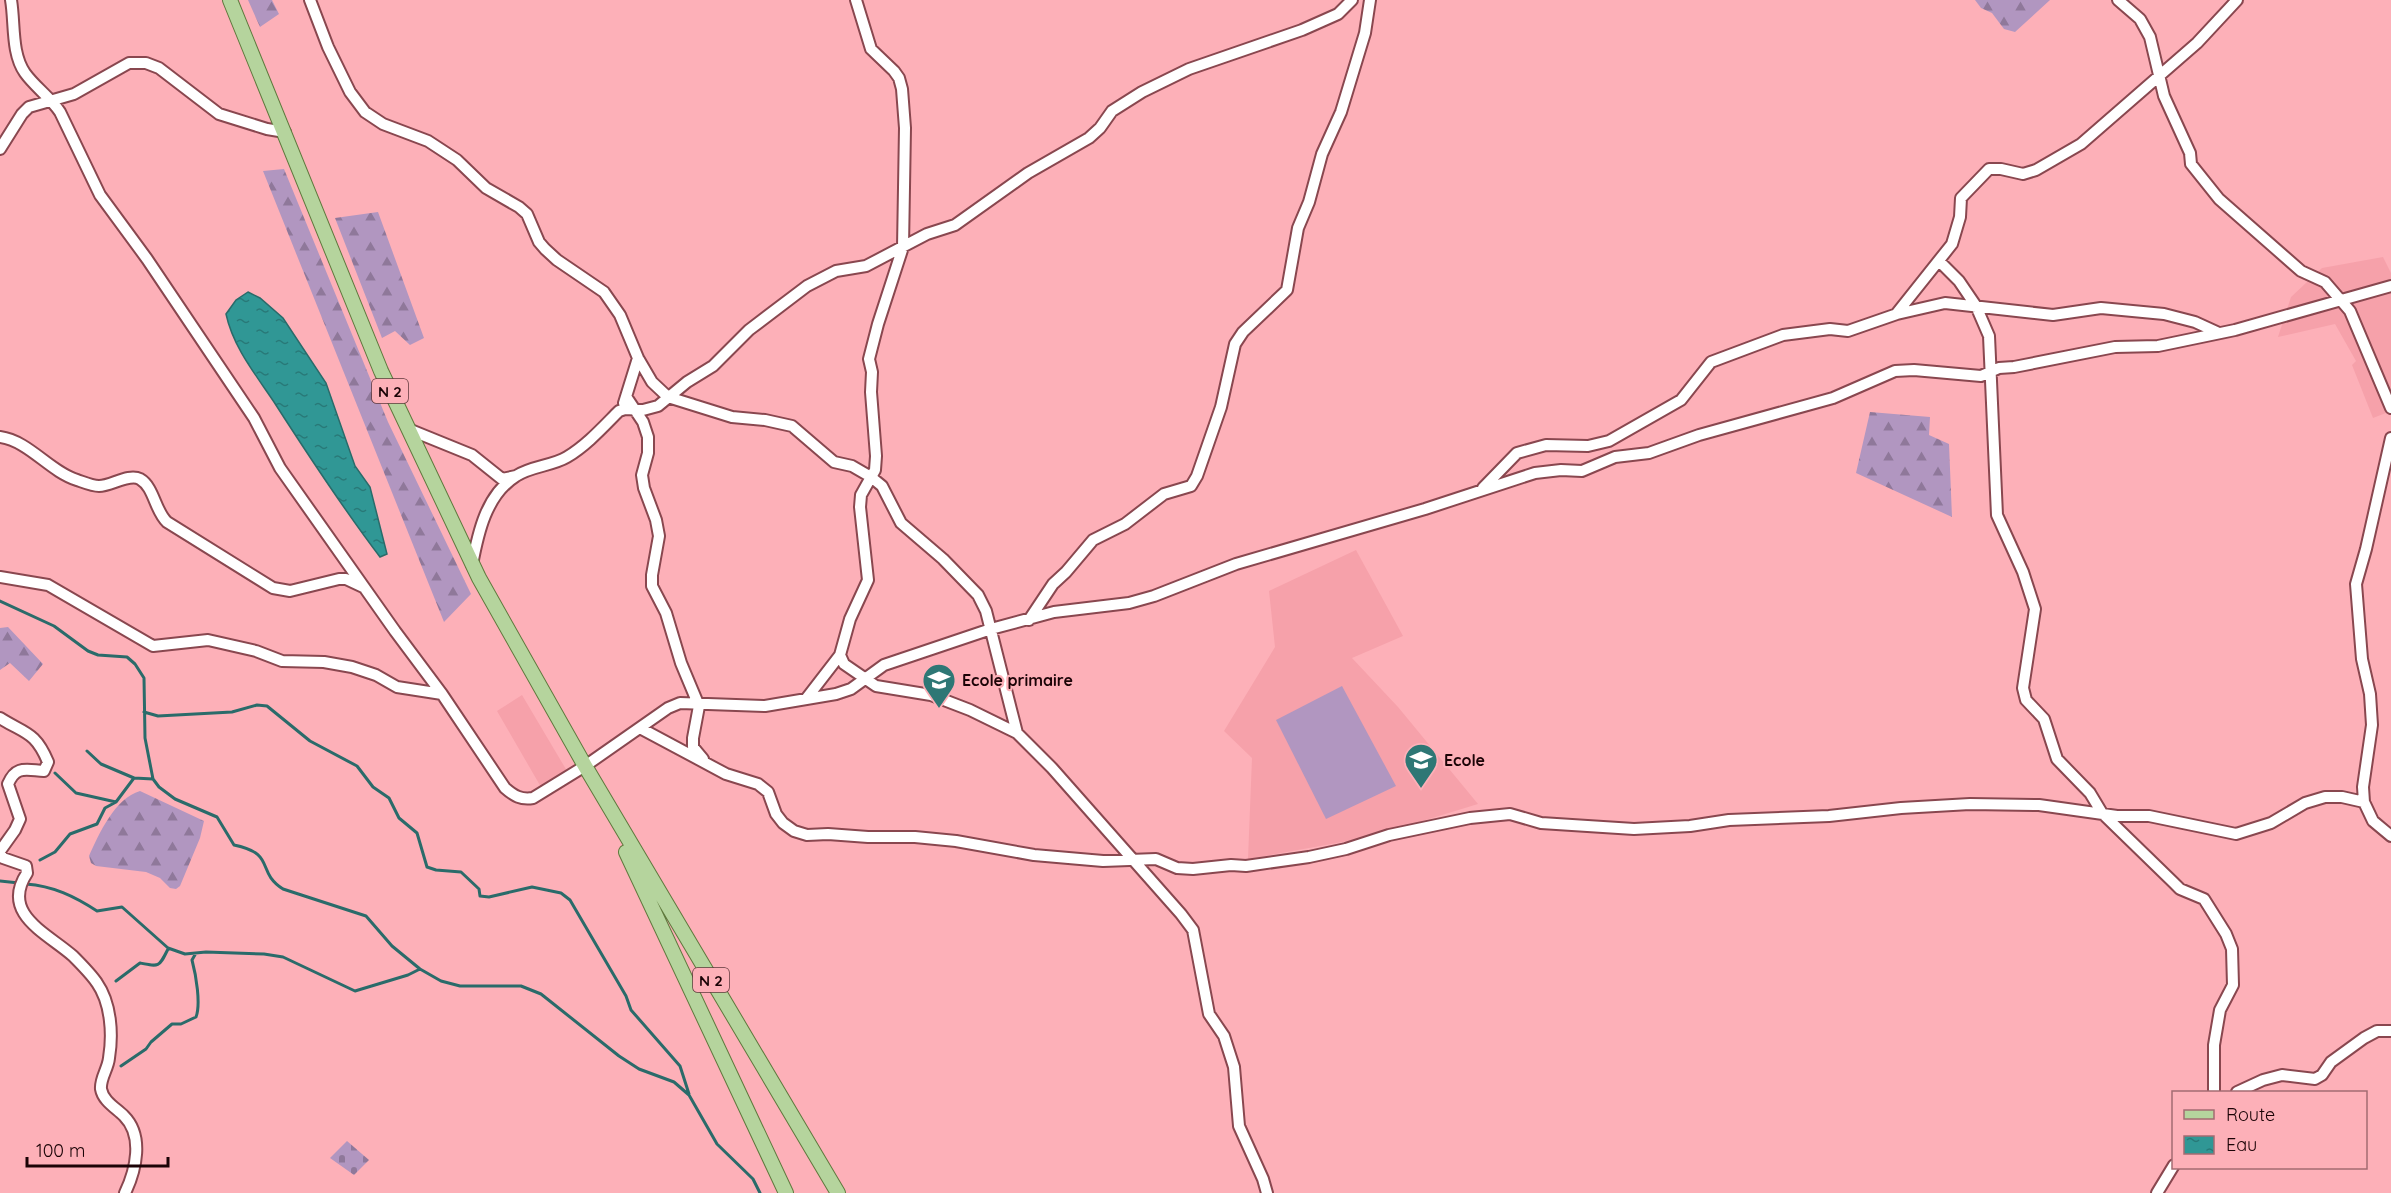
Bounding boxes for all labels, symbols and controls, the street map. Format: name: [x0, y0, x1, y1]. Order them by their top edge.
road number: N 2: [372, 379, 408, 403]
school or university icon: Ecole primaire: [921, 662, 957, 709]
place label: Ecole primaire: [962, 670, 1073, 690]
school or university icon: Ecole: [1403, 742, 1439, 789]
place label: Ecole: [1444, 750, 1485, 770]
road number: N 2: [693, 968, 729, 992]
legend: [2172, 1091, 2367, 1169]
text: Route: [2226, 1103, 2275, 1126]
scale bar: [27, 1130, 168, 1168]
text: Eau: [2226, 1133, 2257, 1156]
text: 100 m: [36, 1139, 85, 1162]

